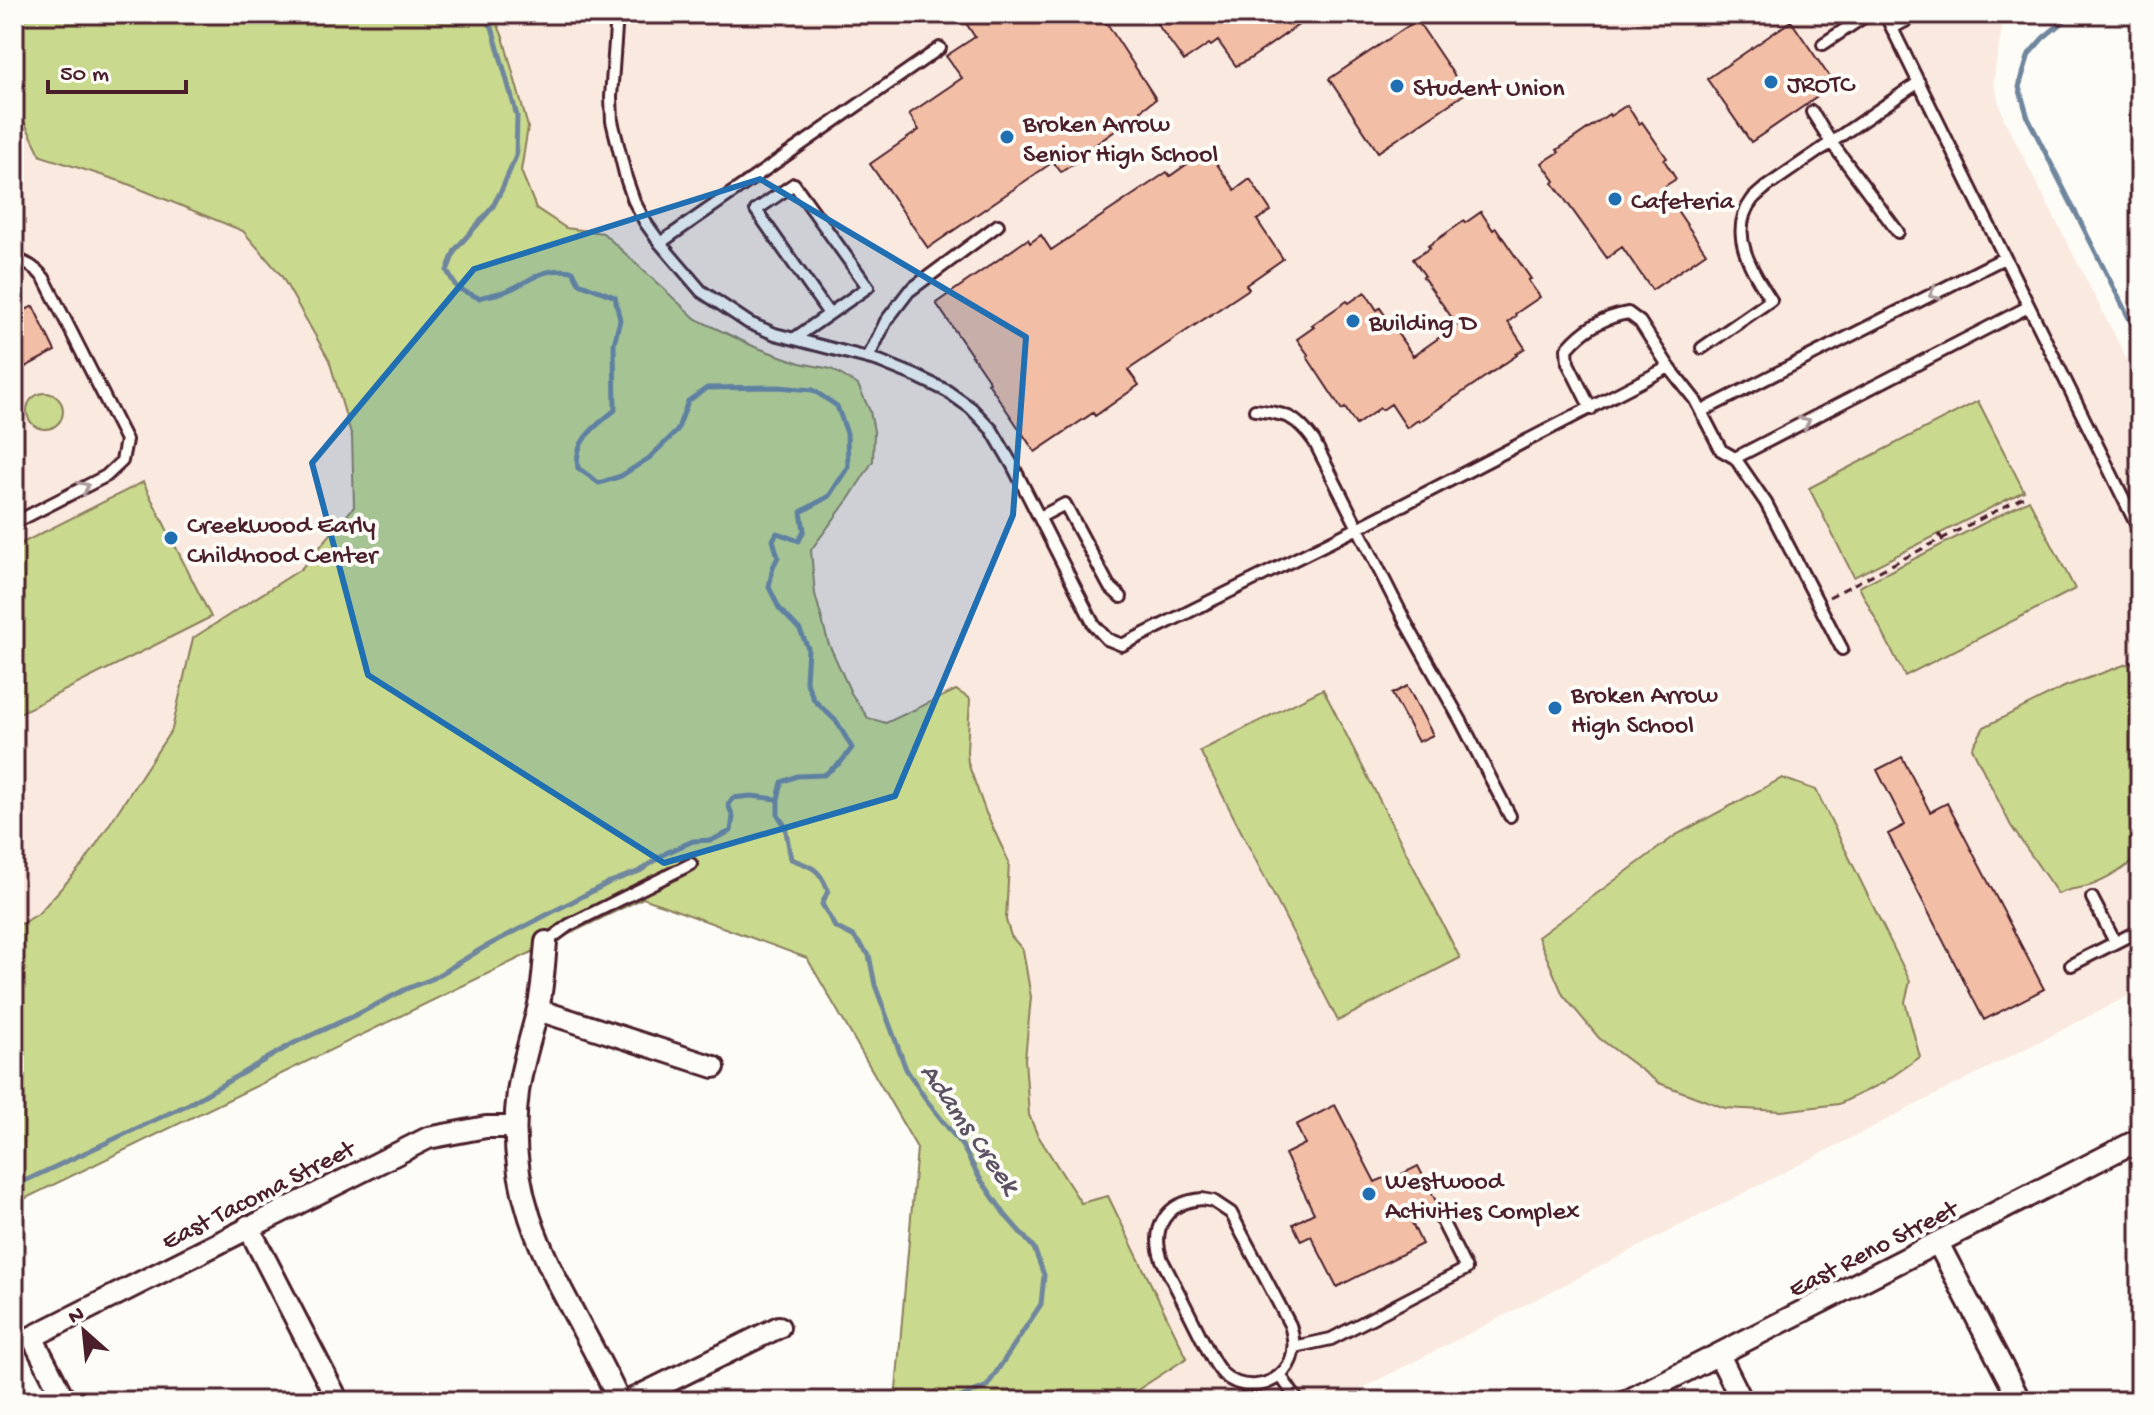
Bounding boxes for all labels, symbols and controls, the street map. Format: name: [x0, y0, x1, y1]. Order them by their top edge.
scale bar: [48, 44, 186, 94]
text: 50 m: [60, 61, 109, 90]
place label: JROTC: [1787, 71, 1856, 102]
marker: JROTC: [1762, 73, 1780, 91]
place label: Student Union: [1413, 75, 1565, 106]
marker: Student Union: [1388, 77, 1406, 95]
place label: Broken Arrow Senior High School: [1022, 111, 1218, 172]
marker: Broken Arrow Senior High School: [998, 128, 1016, 146]
place label: Cafeteria: [1631, 188, 1736, 219]
marker: Cafeteria: [1606, 190, 1624, 208]
one-way arrow: [1928, 284, 1942, 299]
place label: Building D: [1368, 310, 1477, 341]
marker: Building D: [1344, 312, 1362, 330]
one-way arrow: [1796, 417, 1811, 432]
one-way arrow: [75, 482, 90, 497]
place label: Creekwood Early Childhood Center: [187, 512, 380, 573]
marker: Creekwood Early Childhood Center: [162, 529, 180, 547]
place label: Broken Arrow High School: [1570, 682, 1718, 743]
marker: Broken Arrow High School: [1546, 699, 1564, 717]
water label: Adams Creek: [911, 1058, 1027, 1203]
street label: East Tacoma Street: [157, 1134, 363, 1259]
place label: Westwood Activities Complex: [1385, 1168, 1580, 1229]
marker: Westwood Activities Complex: [1360, 1185, 1378, 1203]
street label: East Reno Street: [1784, 1194, 1966, 1307]
north arrow: [44, 1291, 124, 1371]
text: N: [64, 1302, 89, 1332]

